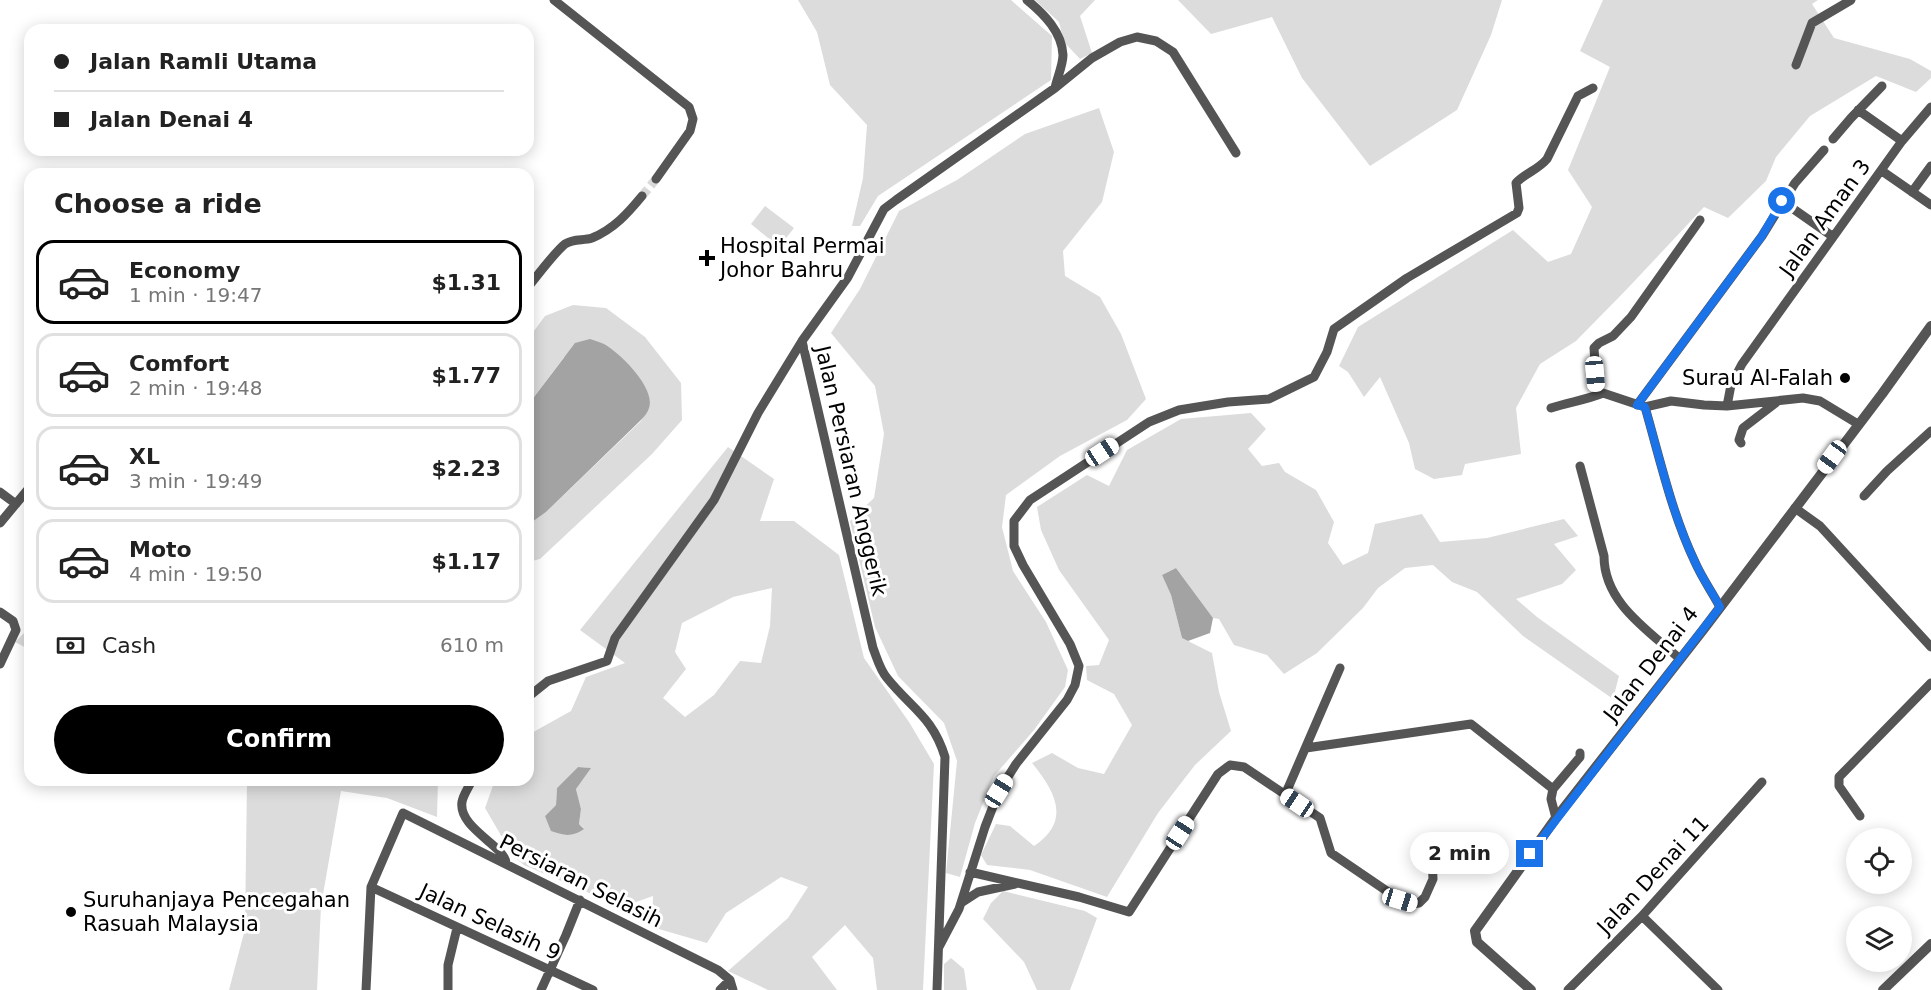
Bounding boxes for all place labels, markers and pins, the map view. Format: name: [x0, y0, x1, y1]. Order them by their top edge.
place label: Hospital Permai Johor Bahru: [718, 234, 885, 282]
marker: Hospital Permai Johor Bahru: [698, 249, 716, 267]
place label: Surau Al-Falah: [1682, 366, 1833, 390]
marker: Surau Al-Falah: [1838, 371, 1852, 385]
place label: Suruhanjaya Pencegahan Rasuah Malaysia: [83, 888, 350, 936]
marker: Suruhanjaya Pencegahan Rasuah Malaysia: [64, 905, 78, 919]

